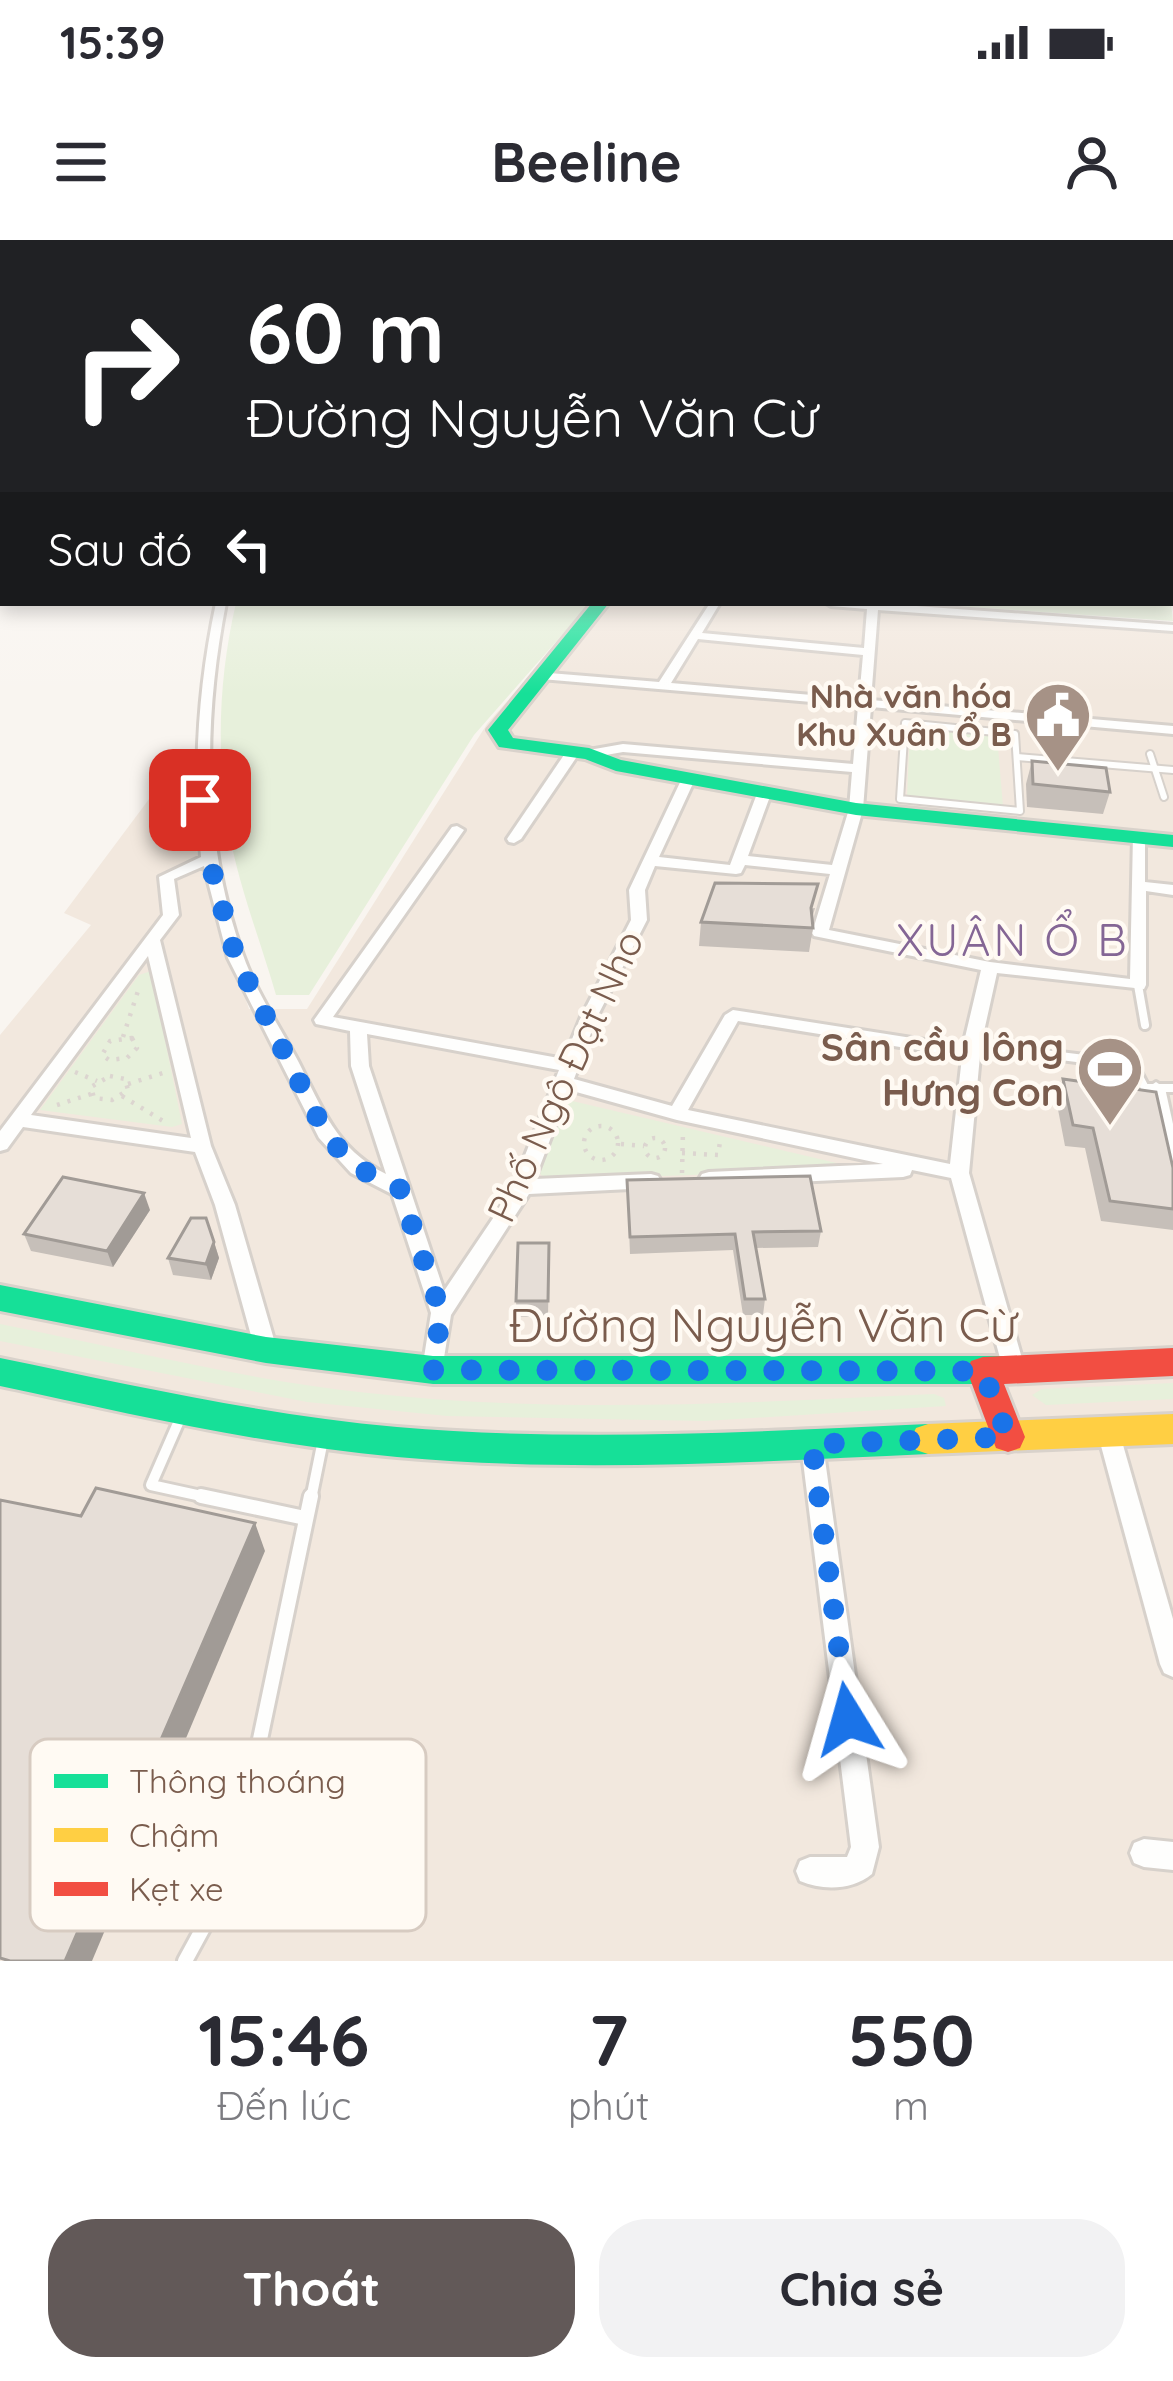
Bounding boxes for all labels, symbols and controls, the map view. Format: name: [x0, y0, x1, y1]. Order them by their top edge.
text: 15:39: [60, 14, 165, 70]
text: Beeline: [491, 128, 682, 196]
icon: menu: [48, 129, 114, 195]
icon: person: [1059, 129, 1125, 195]
text: 60 m: [246, 279, 445, 384]
icon: right: [48, 288, 204, 444]
text: Đường Nguyễn Văn Cừ: [246, 383, 818, 451]
icon: left: [216, 516, 282, 582]
text: Sau đó: [48, 521, 192, 577]
place label: Nhà văn hóa Khu Xuân Ổ B: [796, 675, 1012, 754]
public building icon: Nhà văn hóa Khu Xuân Ổ B: [1023, 680, 1093, 774]
pin: [149, 749, 251, 851]
icon: arrive: [167, 767, 233, 833]
district label: XUÂN Ổ B: [896, 909, 1130, 967]
street label: Phố Ngô Đạt Nho: [476, 922, 654, 1229]
place label: Sân cầu lông Hưng Con: [821, 1022, 1064, 1116]
sports icon: Sân cầu lông Hưng Con: [1075, 1034, 1145, 1128]
street label: Đường Nguyễn Văn Cừ: [509, 1294, 1019, 1354]
position arrow: [785, 1656, 911, 1782]
legend: [30, 1739, 426, 1931]
text: Thông thoáng: [129, 1760, 346, 1801]
text: Chậm: [129, 1814, 219, 1855]
text: Kẹt xe: [129, 1868, 224, 1909]
text: 15:46: [198, 1994, 370, 2084]
text: 7: [589, 1994, 628, 2084]
text: 550: [847, 1994, 975, 2084]
text: Đến lúc: [217, 2081, 351, 2130]
text: phút: [568, 2081, 649, 2130]
text: m: [893, 2081, 929, 2130]
button: Thoát: [48, 2219, 575, 2357]
button: Chia sẻ: [599, 2219, 1125, 2357]

